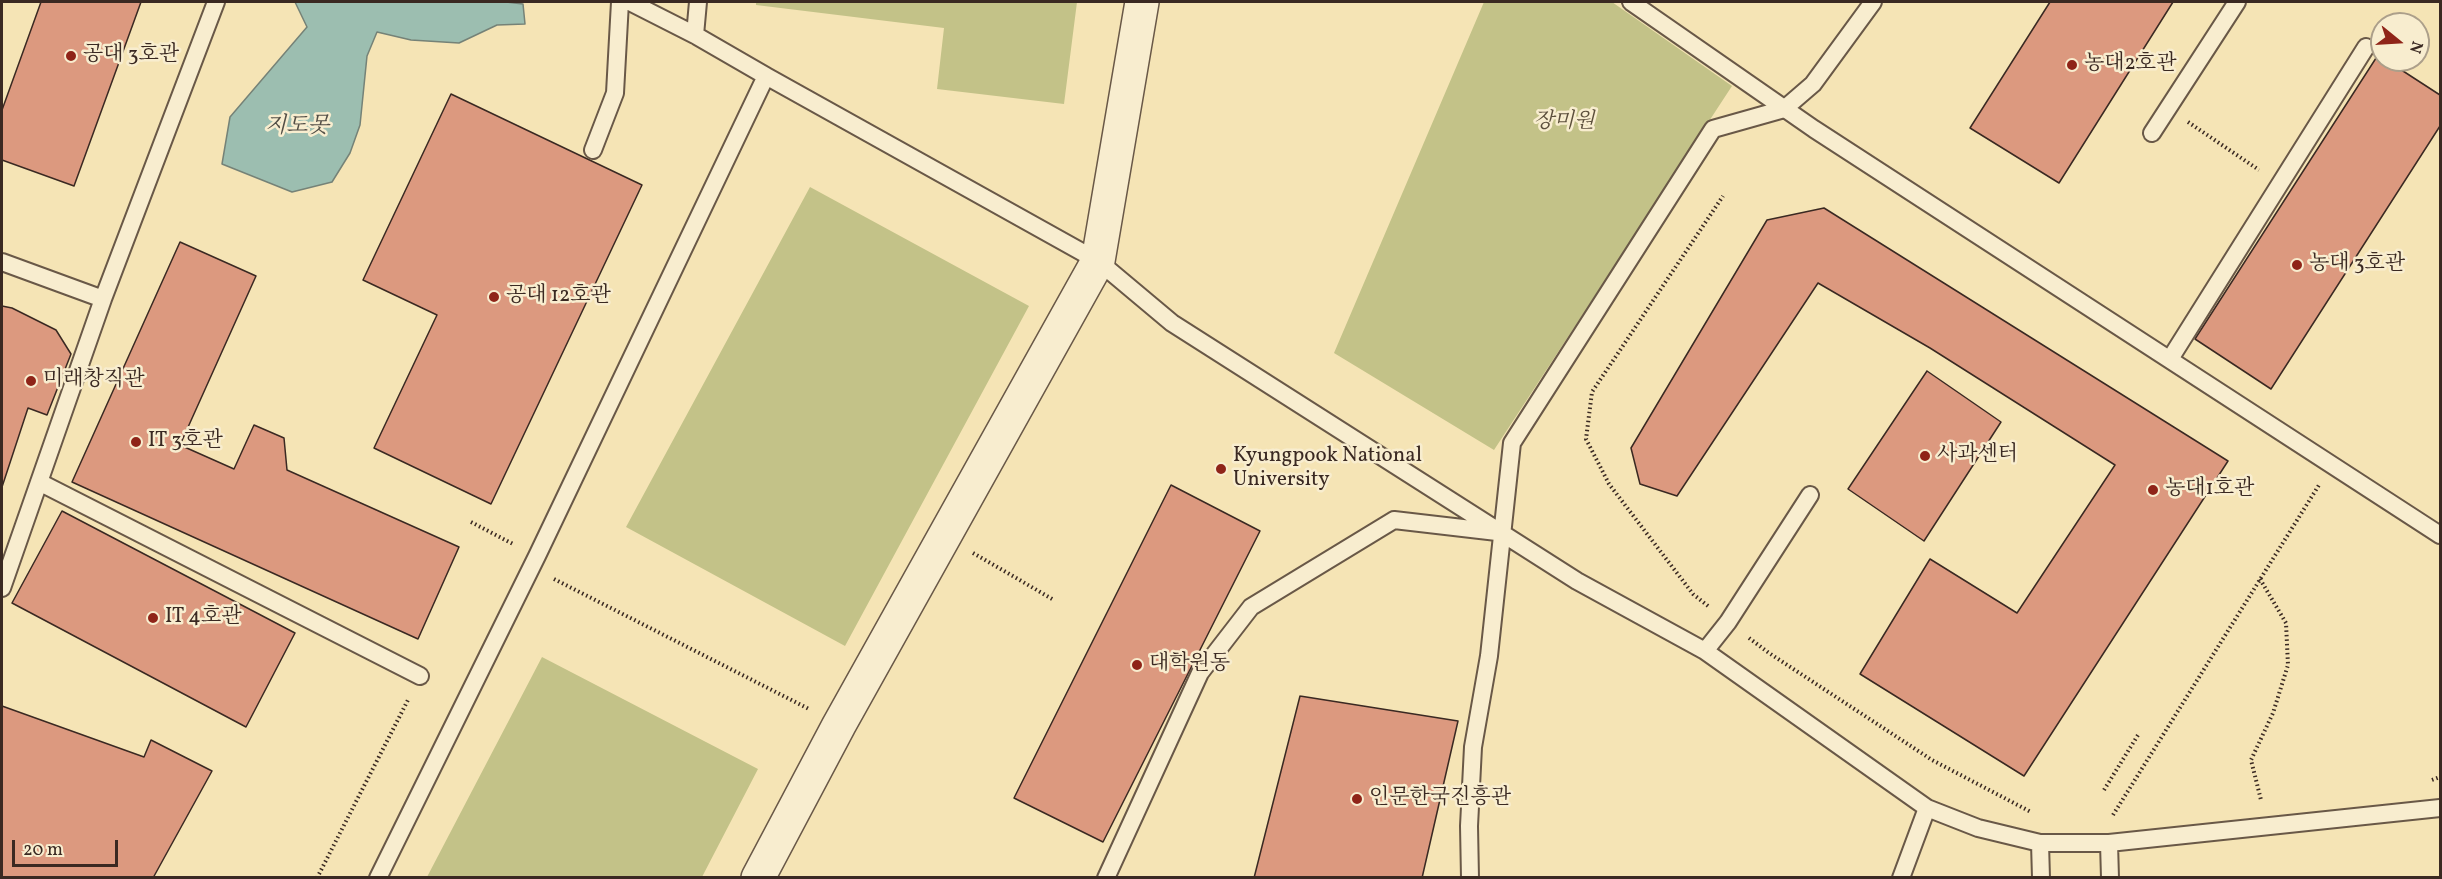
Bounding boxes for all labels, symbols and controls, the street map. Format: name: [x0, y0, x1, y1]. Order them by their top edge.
north arrow: [2370, 12, 2430, 72]
text: N: [2403, 38, 2427, 56]
place label: 공대 3호관: [83, 43, 179, 69]
marker: 공대 3호관: [64, 49, 78, 63]
place label: 농대2호관: [2084, 52, 2176, 78]
marker: 농대2호관: [2065, 58, 2079, 72]
park label: 장미원: [1534, 110, 1594, 136]
water label: 지도못: [265, 115, 329, 141]
place label: 농대 3호관: [2309, 252, 2405, 278]
marker: 농대 3호관: [2290, 258, 2304, 272]
place label: 공대 12호관: [506, 284, 611, 310]
marker: 공대 12호관: [487, 290, 501, 304]
place label: 미래창직관: [43, 368, 144, 394]
marker: 미래창직관: [24, 374, 38, 388]
place label: IT 3호관: [148, 429, 223, 455]
marker: IT 3호관: [129, 435, 143, 449]
place label: 사과센터: [1937, 443, 2018, 469]
place label: Kyungpook National University: [1233, 444, 1422, 494]
marker: 사과센터: [1918, 449, 1932, 463]
marker: Kyungpook National University: [1214, 462, 1228, 476]
place label: 농대1호관: [2165, 477, 2254, 503]
marker: 농대1호관: [2146, 483, 2160, 497]
place label: IT 4호관: [165, 605, 241, 631]
marker: IT 4호관: [146, 611, 160, 625]
place label: 대학원동: [1149, 652, 1230, 678]
marker: 대학원동: [1130, 658, 1144, 672]
place label: 인문한국진흥관: [1369, 786, 1511, 812]
marker: 인문한국진흥관: [1350, 792, 1364, 806]
scale bar: [15, 828, 122, 866]
text: 20 m: [23, 838, 63, 863]

